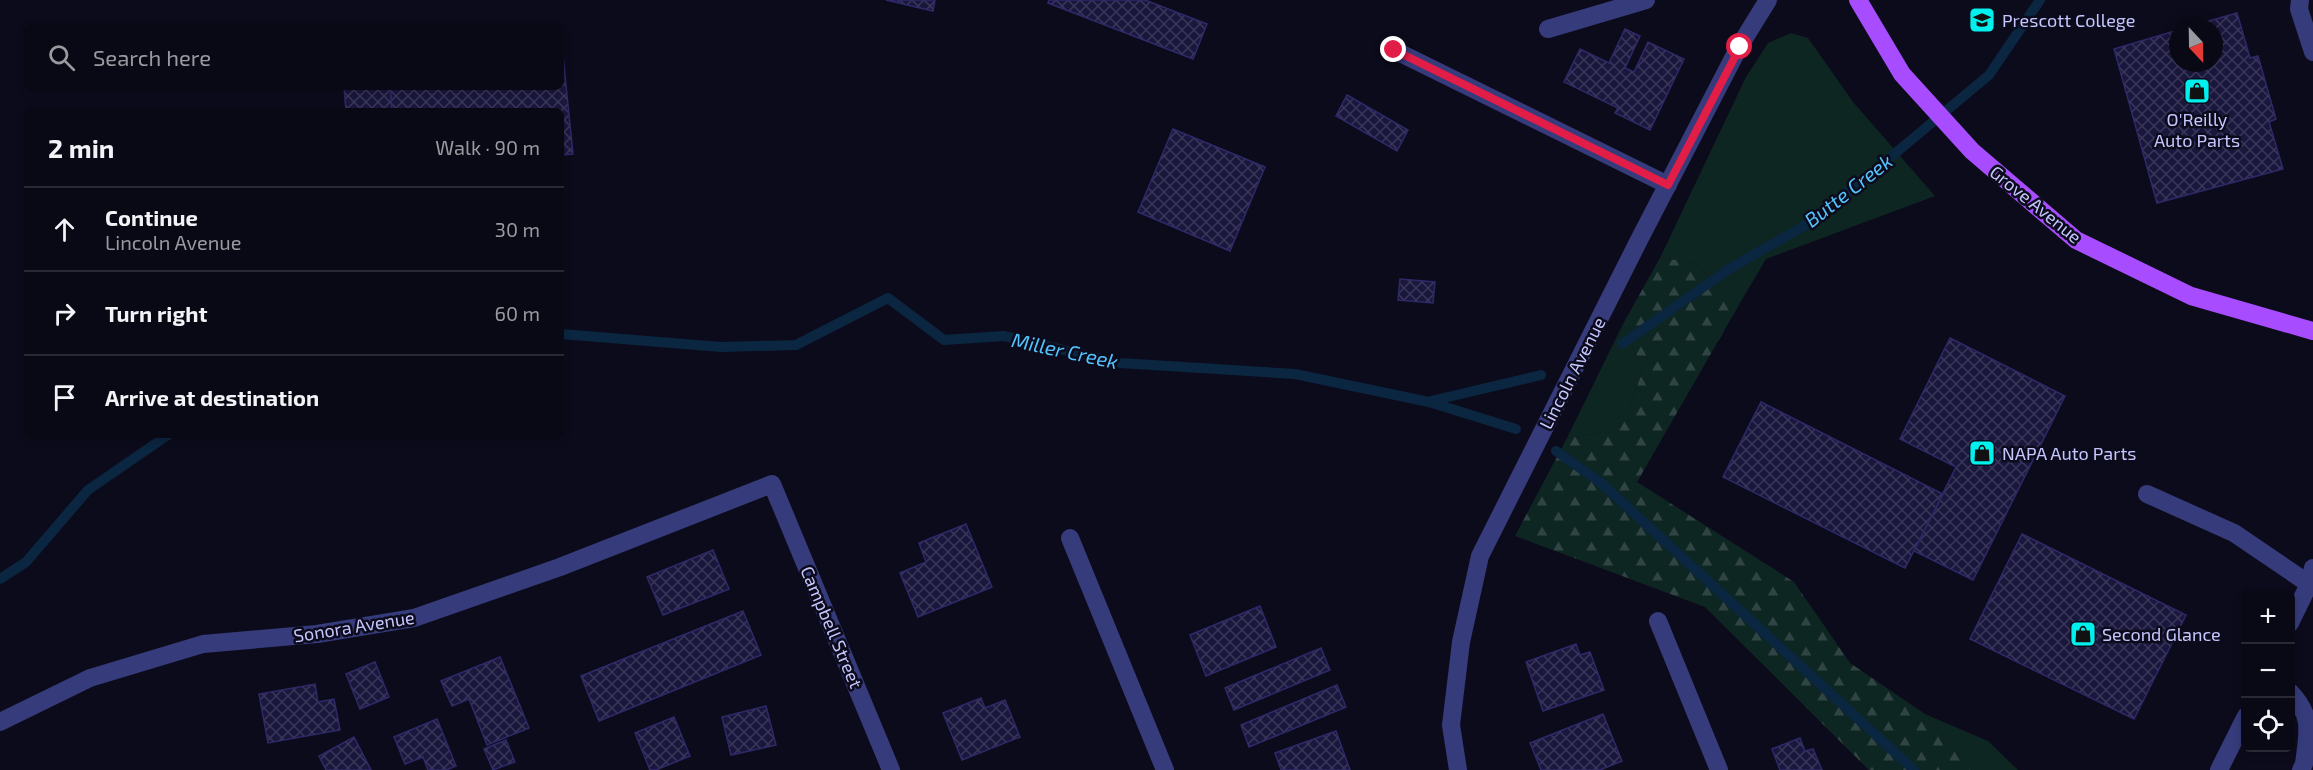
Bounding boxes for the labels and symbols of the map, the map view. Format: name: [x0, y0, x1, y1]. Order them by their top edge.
school or university icon: Prescott College: [1967, 5, 1997, 35]
place label: Prescott College: [2002, 9, 2136, 31]
north arrow: [2169, 18, 2223, 72]
route start: [1726, 33, 1752, 59]
route end: [1380, 36, 1406, 62]
shop icon: O'Reilly Auto Parts: [2182, 76, 2212, 106]
place label: O'Reilly Auto Parts: [2154, 108, 2240, 151]
water label: Butte Creek: [1799, 148, 1897, 232]
street label: Grove Avenue: [1986, 160, 2086, 248]
street label: Lincoln Avenue: [1534, 313, 1610, 433]
water label: Miller Creek: [1010, 327, 1120, 373]
shop icon: NAPA Auto Parts: [1967, 438, 1997, 468]
place label: NAPA Auto Parts: [2002, 442, 2136, 464]
street label: Campbell Street: [796, 563, 868, 692]
street label: Sonora Avenue: [292, 606, 416, 646]
shop icon: Second Glance: [2068, 619, 2098, 649]
place label: Second Glance: [2102, 623, 2221, 645]

